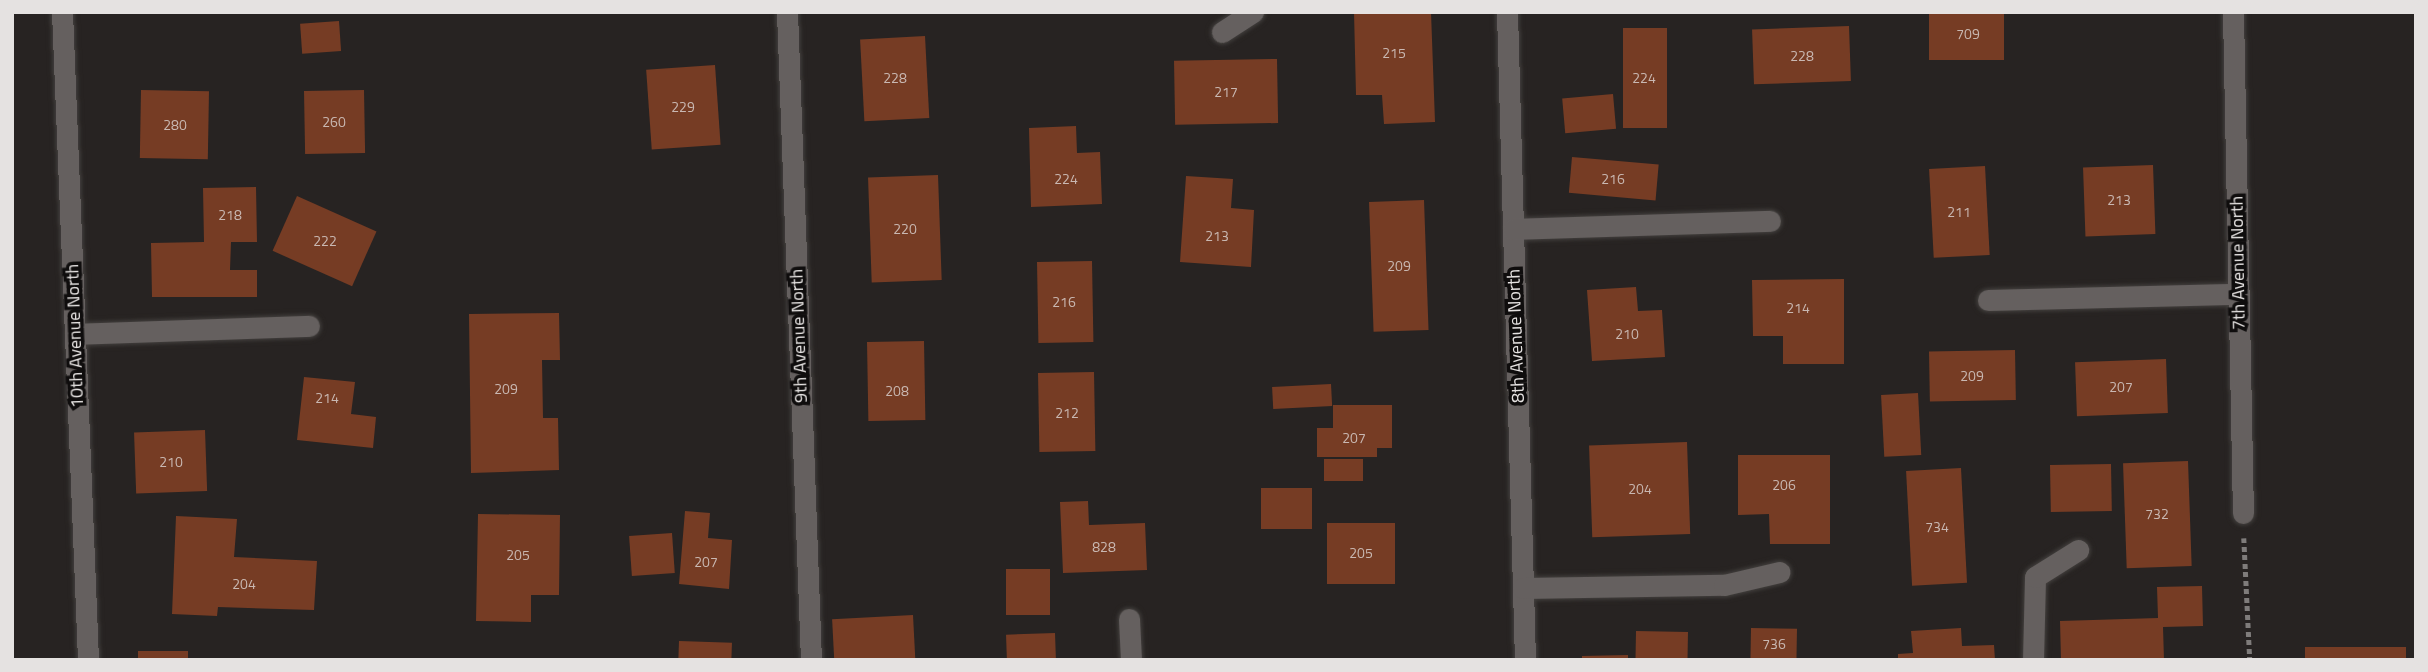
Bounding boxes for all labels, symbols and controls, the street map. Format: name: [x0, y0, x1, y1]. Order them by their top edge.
house number: 709: [1956, 26, 1980, 42]
house number: 215: [1382, 45, 1406, 61]
house number: 228: [1790, 48, 1814, 64]
house number: 228: [883, 70, 907, 86]
house number: 224: [1632, 70, 1656, 86]
house number: 217: [1214, 84, 1238, 100]
house number: 229: [671, 99, 695, 115]
house number: 260: [322, 114, 346, 130]
house number: 280: [163, 117, 187, 133]
house number: 224: [1054, 171, 1078, 187]
house number: 216: [1601, 171, 1625, 187]
house number: 213: [2107, 192, 2131, 208]
street label: 7th Avenue North: [2226, 196, 2250, 330]
house number: 211: [1947, 204, 1971, 220]
house number: 218: [218, 207, 242, 223]
house number: 220: [893, 221, 917, 237]
house number: 213: [1205, 228, 1229, 244]
house number: 222: [313, 233, 337, 249]
house number: 209: [1387, 258, 1411, 274]
street label: 10th Avenue North: [62, 264, 88, 408]
street label: 9th Avenue North: [786, 269, 812, 403]
street label: 8th Avenue North: [1503, 269, 1529, 403]
house number: 216: [1052, 294, 1076, 310]
house number: 214: [1786, 300, 1810, 316]
house number: 210: [1615, 326, 1639, 342]
house number: 209: [1960, 368, 1984, 384]
house number: 207: [2109, 379, 2133, 395]
house number: 209: [494, 381, 518, 397]
house number: 208: [885, 383, 909, 399]
house number: 214: [315, 390, 339, 406]
house number: 212: [1055, 405, 1079, 421]
house number: 207: [1342, 430, 1366, 446]
house number: 210: [159, 454, 183, 470]
house number: 206: [1772, 477, 1796, 493]
house number: 204: [1628, 481, 1652, 497]
house number: 732: [2145, 506, 2169, 522]
house number: 734: [1925, 519, 1949, 535]
house number: 828: [1092, 539, 1116, 555]
house number: 205: [1349, 545, 1373, 561]
house number: 205: [506, 547, 530, 563]
house number: 207: [694, 554, 718, 570]
house number: 204: [232, 576, 256, 592]
house number: 736: [1762, 636, 1786, 652]

